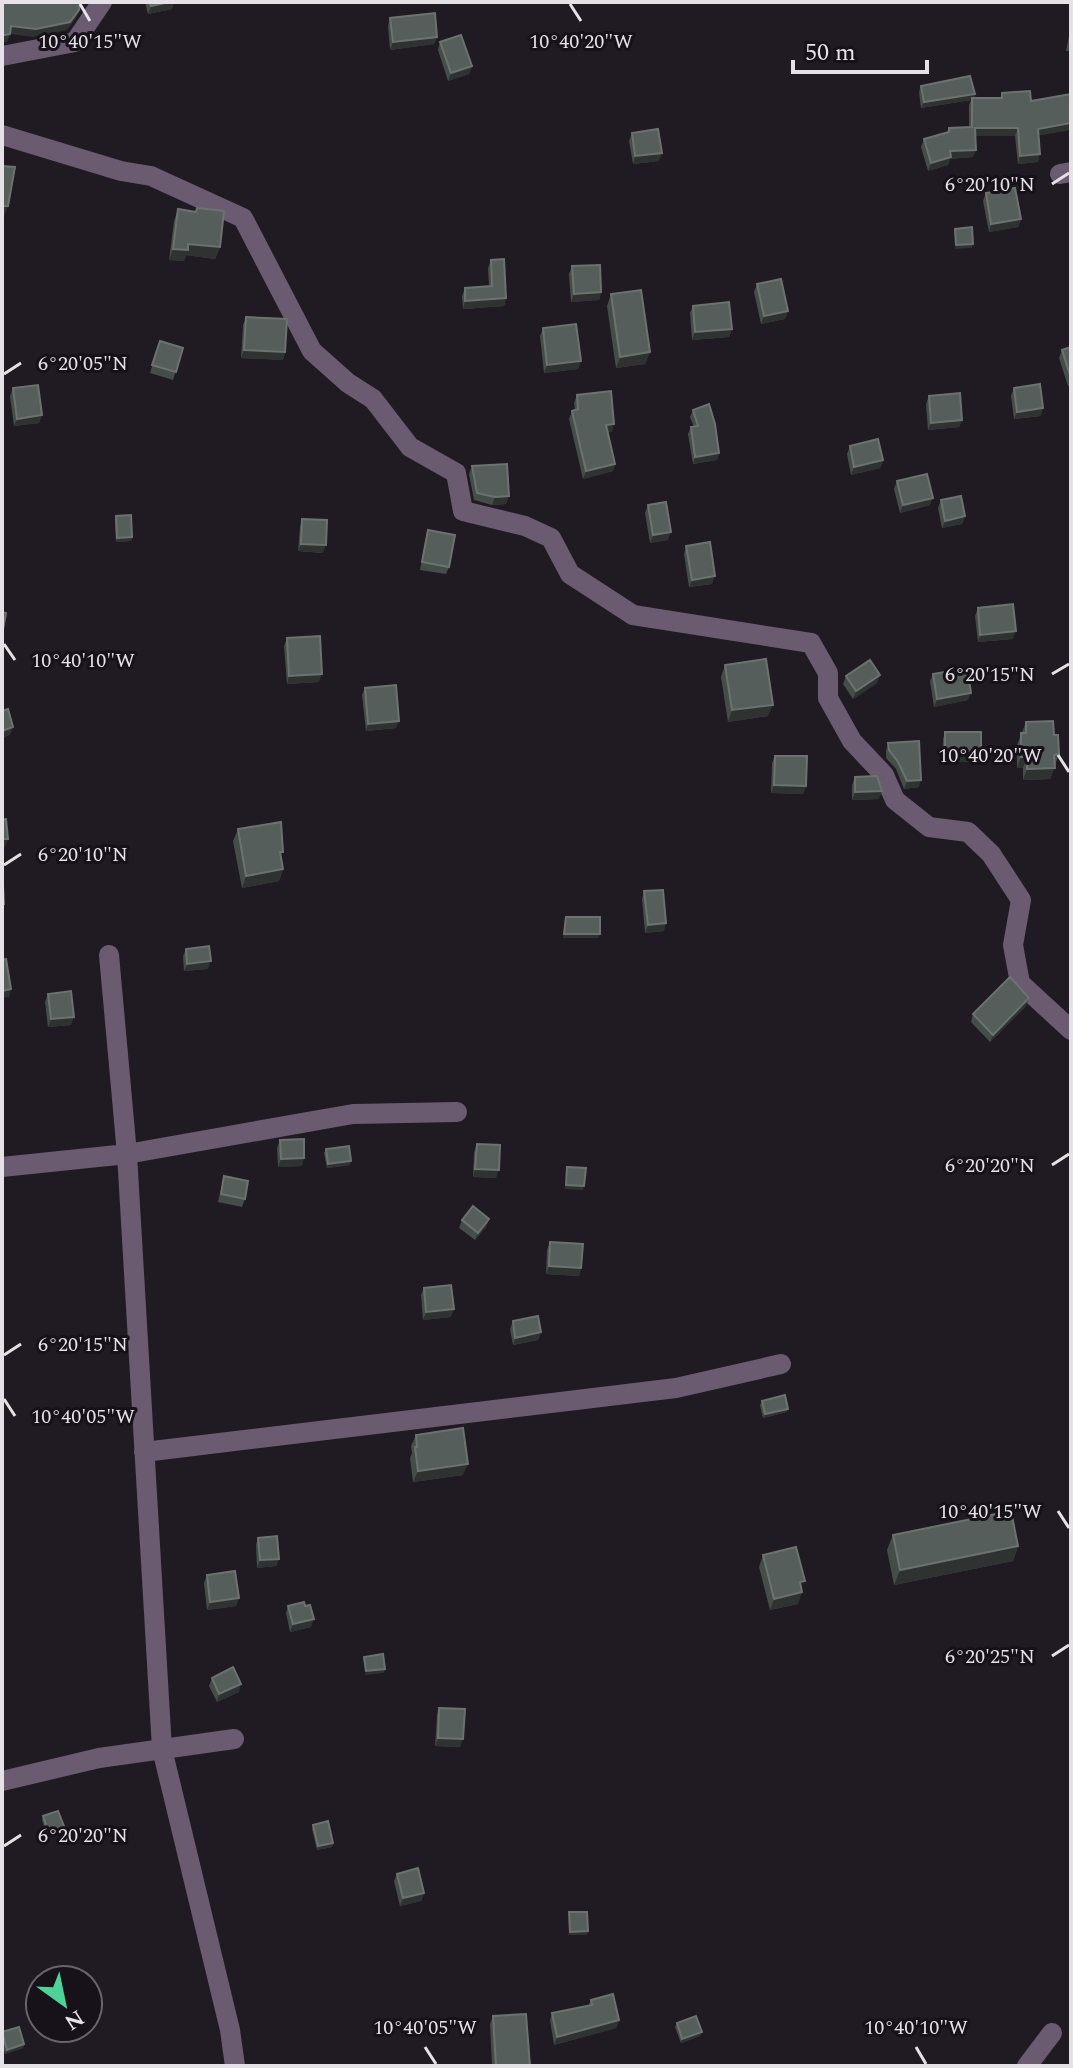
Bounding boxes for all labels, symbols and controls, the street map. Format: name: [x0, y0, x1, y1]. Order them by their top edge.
scale bar: [793, 24, 927, 74]
text: 10°40'15"W: [38, 27, 142, 57]
text: 10°40'20"W: [529, 27, 633, 57]
text: 50 m: [805, 35, 856, 71]
text: 6°20'10"N: [945, 170, 1035, 200]
text: 6°20'05"N: [38, 349, 128, 379]
text: 10°40'10"W: [31, 646, 135, 676]
text: 6°20'15"N: [945, 660, 1035, 690]
text: 10°40'20"W: [938, 741, 1042, 771]
text: 6°20'10"N: [38, 840, 128, 870]
text: 6°20'20"N: [945, 1151, 1035, 1181]
text: 6°20'15"N: [38, 1330, 128, 1360]
text: 10°40'05"W: [31, 1402, 135, 1432]
text: 10°40'15"W: [938, 1497, 1042, 1527]
text: 6°20'25"N: [945, 1642, 1035, 1672]
text: 6°20'20"N: [38, 1821, 128, 1851]
north arrow: [24, 1964, 104, 2044]
text: N: [58, 2001, 91, 2038]
text: 10°40'05"W: [373, 2013, 477, 2043]
text: 10°40'10"W: [864, 2013, 968, 2043]

